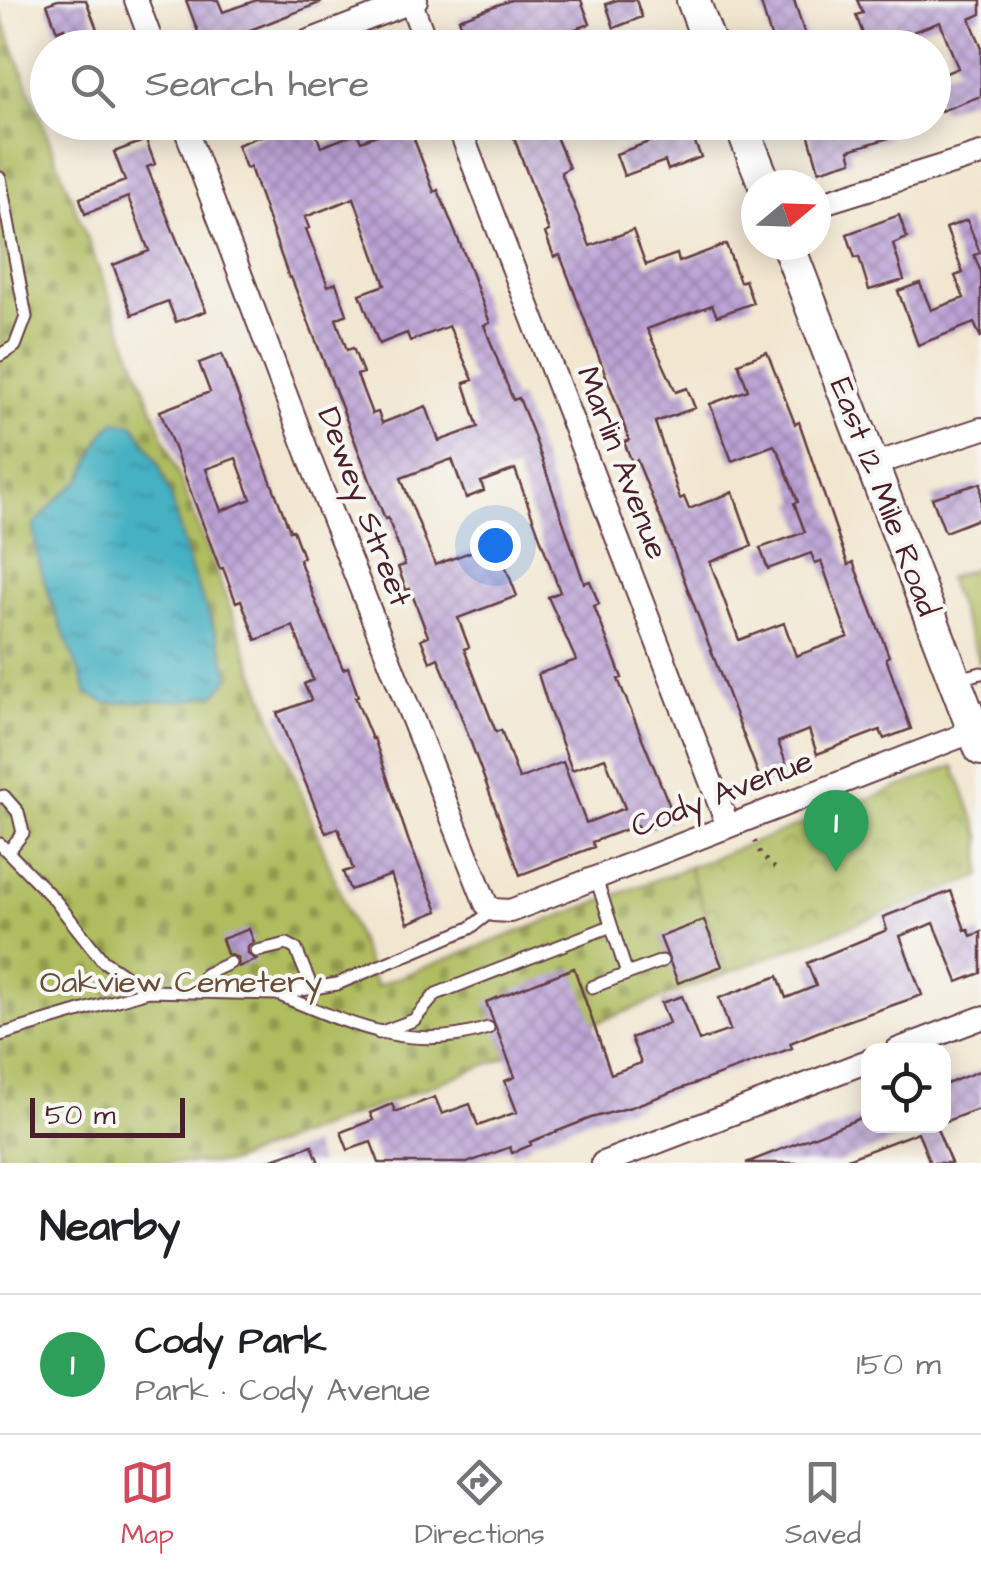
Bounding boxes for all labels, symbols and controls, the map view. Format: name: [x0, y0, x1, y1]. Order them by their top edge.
search box: [30, 30, 951, 140]
icon: search: [65, 58, 120, 113]
text: Search here: [145, 59, 369, 111]
north arrow: [741, 170, 831, 260]
street label: Marlin Avenue: [565, 360, 679, 566]
street label: East 12 Mile Road: [818, 371, 950, 623]
street label: Dewey Street: [305, 401, 423, 613]
your location: [470, 520, 521, 571]
street label: Cody Avenue: [625, 739, 819, 849]
pin: 1: [804, 790, 868, 872]
park label: Oakview Cemetery: [40, 960, 322, 1005]
map controls: [861, 1043, 951, 1133]
button: locate: [861, 1043, 951, 1133]
scale bar: [30, 1093, 185, 1138]
text: 50 m: [45, 1096, 116, 1135]
text: Nearby: [40, 1199, 180, 1257]
text: Cody Park: [135, 1316, 327, 1368]
text: 1: [70, 1342, 75, 1387]
text: 150 m: [856, 1342, 941, 1387]
text: Park · Cody Avenue: [135, 1368, 431, 1413]
tab: Map: [120, 1455, 175, 1554]
tab: Directions: [415, 1455, 545, 1554]
tab: Saved: [785, 1455, 861, 1554]

